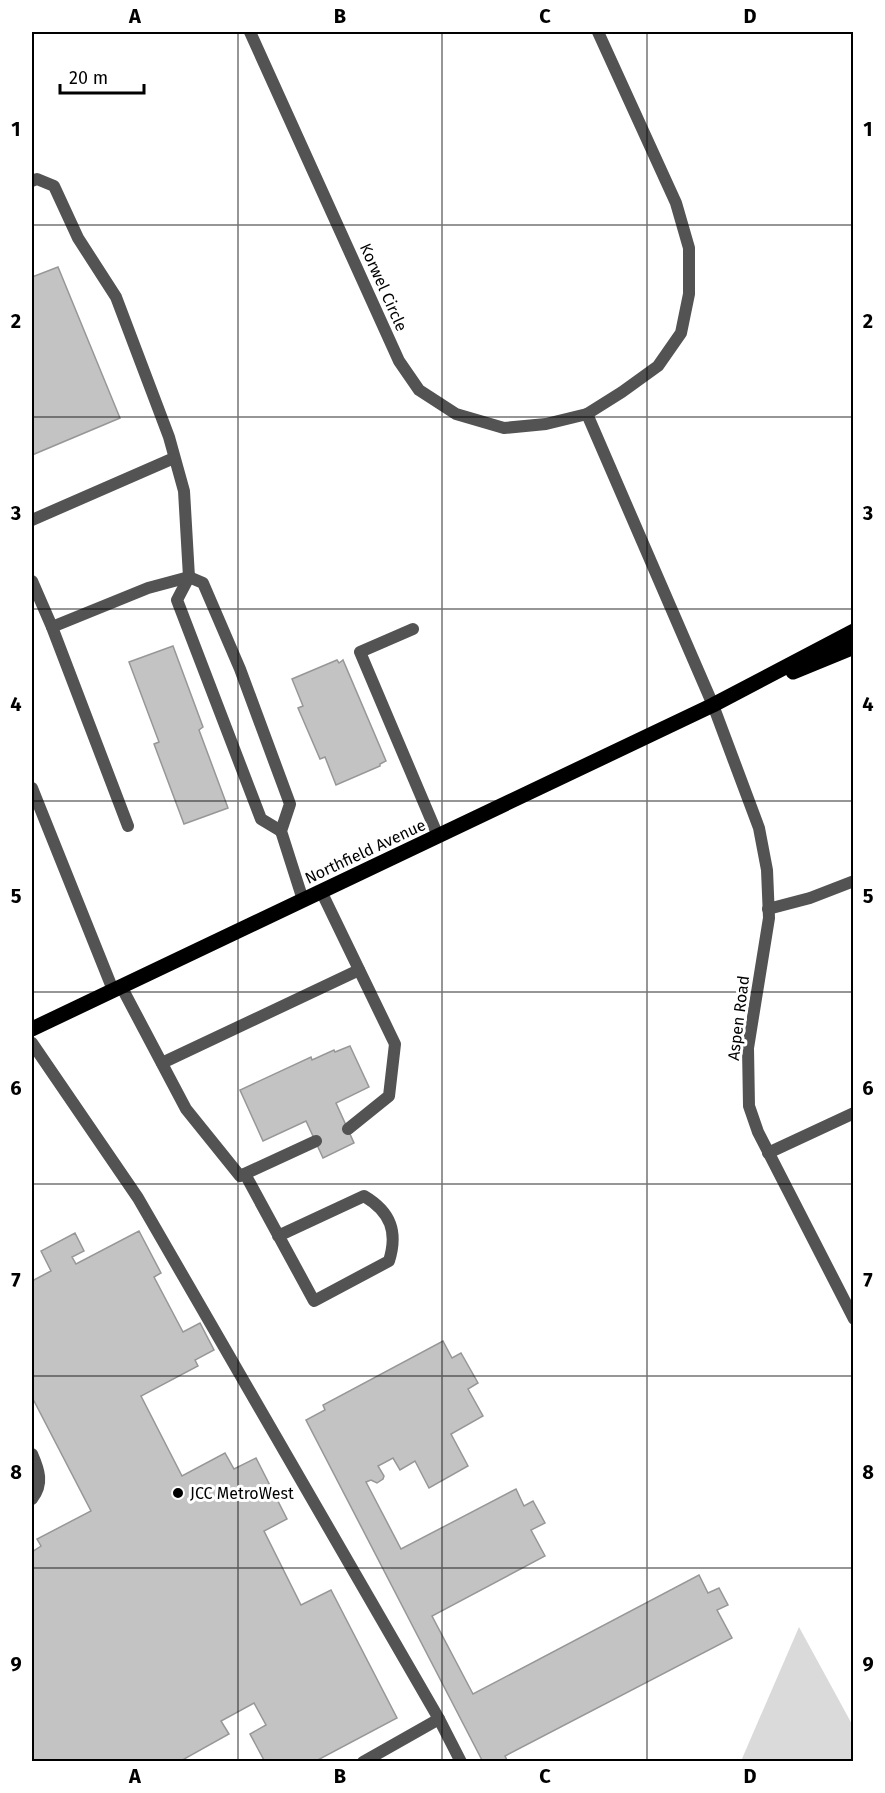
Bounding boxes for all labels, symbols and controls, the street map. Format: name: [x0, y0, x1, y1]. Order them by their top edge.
text: A: [128, 4, 142, 28]
text: B: [334, 4, 346, 28]
text: C: [539, 4, 551, 28]
text: D: [743, 4, 757, 28]
scale bar: [60, 57, 144, 95]
text: 20 m: [69, 67, 108, 89]
text: 1: [11, 117, 21, 141]
text: 1: [863, 117, 873, 141]
street label: Korwel Circle: [356, 240, 411, 334]
text: 2: [11, 309, 21, 333]
text: 2: [863, 309, 873, 333]
text: 3: [10, 501, 21, 525]
text: 3: [862, 501, 873, 525]
text: 4: [10, 692, 22, 716]
text: 4: [862, 692, 874, 716]
street label: Northfield Avenue: [302, 815, 429, 888]
text: 5: [11, 884, 22, 908]
text: 5: [863, 884, 874, 908]
street label: Aspen Road: [724, 975, 753, 1062]
text: 6: [10, 1076, 22, 1100]
text: 6: [862, 1076, 874, 1100]
text: 7: [11, 1268, 21, 1292]
text: 7: [863, 1268, 873, 1292]
text: 8: [10, 1460, 22, 1484]
text: 8: [862, 1460, 874, 1484]
place label: JCC MetroWest: [190, 1484, 294, 1503]
marker: JCC MetroWest: [171, 1486, 185, 1500]
text: 9: [10, 1652, 22, 1676]
text: 9: [862, 1652, 874, 1676]
text: A: [128, 1764, 142, 1788]
text: B: [334, 1764, 346, 1788]
text: C: [539, 1764, 551, 1788]
text: D: [743, 1764, 757, 1788]

